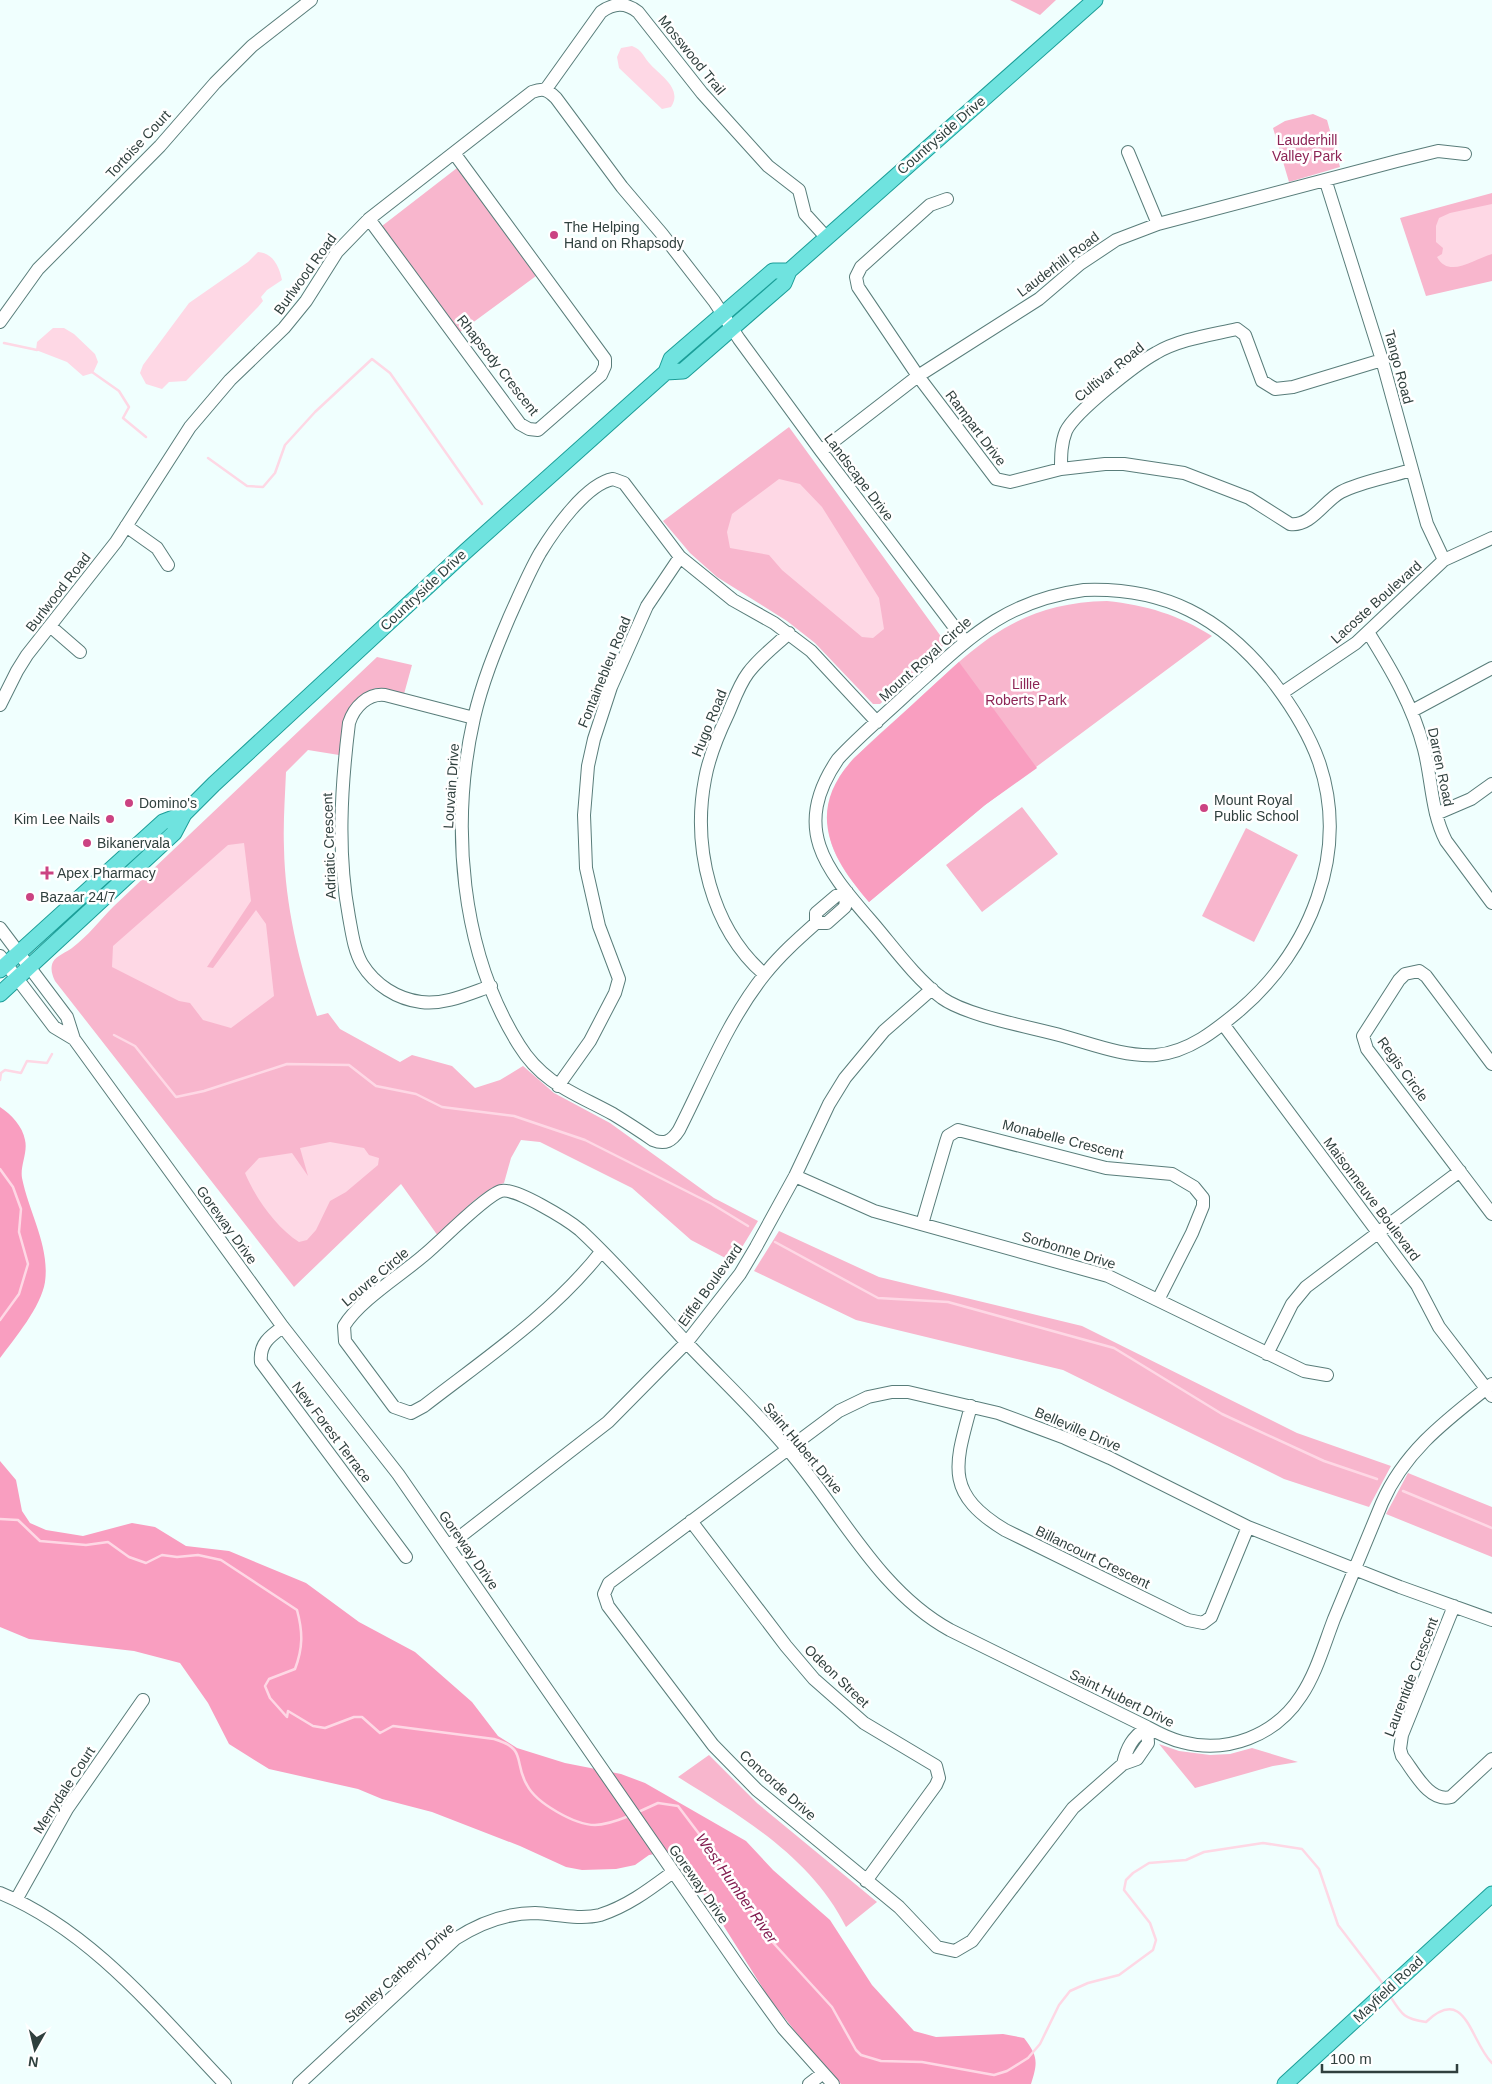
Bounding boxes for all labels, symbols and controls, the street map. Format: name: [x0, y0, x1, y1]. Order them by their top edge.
street label: Mosswood Trail: [655, 12, 729, 98]
street label: Countryside Drive: [894, 92, 988, 178]
street label: Tortoise Court: [102, 107, 174, 181]
park label: Lauderhill Valley Park: [1272, 132, 1343, 164]
place label: The Helping Hand on Rhapsody: [564, 219, 684, 251]
street label: Lauderhill Road: [1014, 228, 1102, 300]
marker: The Helping Hand on Rhapsody: [548, 229, 560, 241]
street label: Burlwood Road: [270, 231, 340, 317]
street label: Rhapsody Crescent: [454, 312, 542, 418]
street label: Tango Road: [1382, 328, 1416, 406]
street label: Cultivar Road: [1071, 339, 1147, 405]
street label: Rampart Drive: [942, 387, 1010, 469]
street label: Landscape Drive: [821, 430, 897, 524]
street label: Countryside Drive: [377, 546, 469, 634]
street label: Burlwood Road: [22, 549, 94, 635]
street label: Lacoste Boulevard: [1328, 557, 1424, 647]
street label: Mount Royal Circle: [876, 613, 974, 705]
street label: Fontainebleu Road: [574, 614, 634, 730]
park label: Lillie Roberts Park: [985, 676, 1068, 708]
street label: Hugo Road: [688, 687, 730, 759]
street label: Darren Road: [1425, 726, 1457, 808]
street label: Louvain Drive: [440, 743, 462, 829]
street label: Adriatic Crescent: [319, 792, 339, 900]
place label: Mount Royal Public School: [1214, 792, 1299, 824]
place label: Domino's: [139, 795, 197, 811]
marker: Domino's: [123, 797, 135, 809]
marker: Mount Royal Public School: [1198, 802, 1210, 814]
place label: Kim Lee Nails: [14, 811, 100, 827]
marker: Kim Lee Nails: [104, 813, 116, 825]
place label: Bikanervala: [97, 835, 170, 851]
marker: Bikanervala: [81, 837, 93, 849]
place label: Apex Pharmacy: [57, 865, 156, 881]
marker: Apex Pharmacy: [41, 867, 53, 879]
place label: Bazaar 24/7: [40, 889, 116, 905]
marker: Bazaar 24/7: [24, 891, 36, 903]
street label: Regis Circle: [1374, 1034, 1432, 1104]
street label: Monabelle Crescent: [1001, 1116, 1125, 1162]
street label: Maisonneuve Boulevard: [1320, 1134, 1424, 1264]
street label: Goreway Drive: [193, 1183, 261, 1267]
street label: Sorbonne Drive: [1020, 1228, 1118, 1272]
street label: Eiffel Boulevard: [675, 1241, 745, 1329]
street label: Louvre Circle: [338, 1244, 412, 1310]
street label: New Forest Terrace: [289, 1379, 375, 1486]
street label: Saint Hubert Drive: [760, 1399, 846, 1497]
street label: Belleville Drive: [1033, 1404, 1124, 1454]
street label: Goreway Drive: [436, 1507, 502, 1593]
street label: Billancourt Crescent: [1033, 1522, 1153, 1592]
street label: Laurentide Crescent: [1381, 1615, 1441, 1739]
street label: Odeon Street: [801, 1641, 873, 1711]
street label: Saint Hubert Drive: [1067, 1666, 1177, 1730]
street label: Merrydale Court: [30, 1743, 98, 1836]
street label: Concorde Drive: [737, 1747, 820, 1824]
water label: West Humber River: [693, 1830, 782, 1947]
street label: Goreway Drive: [666, 1841, 732, 1927]
street label: Stanley Carberry Drive: [341, 1920, 457, 2026]
street label: Mayfield Road: [1350, 1953, 1426, 2025]
north arrow: [10, 2024, 60, 2074]
scale bar: [1322, 2042, 1457, 2074]
text: 100 m: [1330, 2050, 1372, 2067]
text: N: [27, 2053, 39, 2071]

